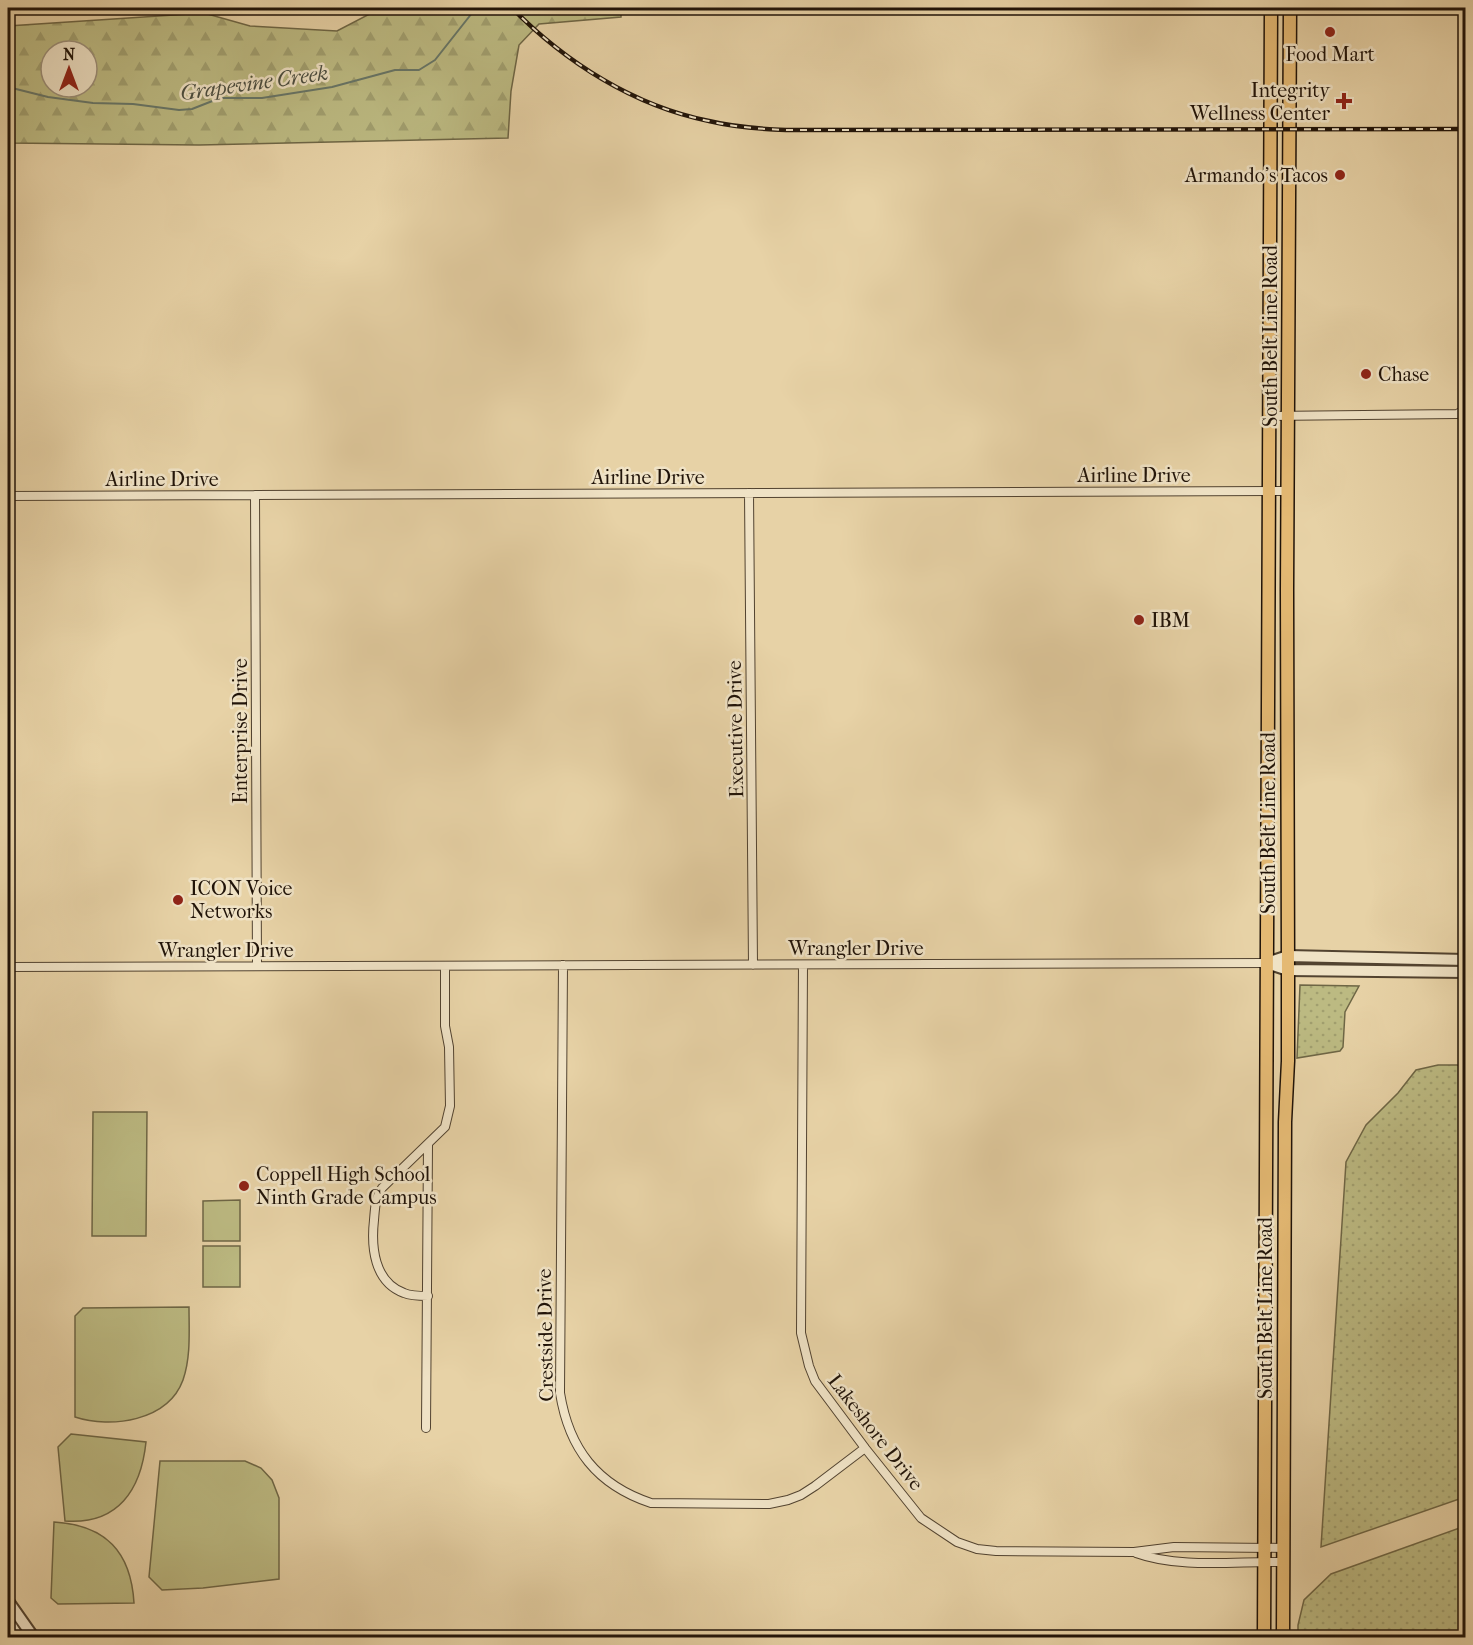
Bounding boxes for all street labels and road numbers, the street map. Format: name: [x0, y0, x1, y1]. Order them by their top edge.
street label: South Belt Line Road: [1259, 244, 1282, 427]
street label: Airline Drive: [1076, 464, 1191, 487]
street label: Airline Drive: [590, 466, 705, 489]
street label: Airline Drive: [104, 468, 219, 491]
street label: Enterprise Drive: [229, 658, 252, 804]
street label: Executive Drive: [723, 660, 748, 798]
street label: South Belt Line Road: [1257, 731, 1280, 914]
street label: Wrangler Drive: [787, 937, 924, 960]
street label: Wrangler Drive: [157, 939, 294, 962]
street label: South Belt Line Road: [1254, 1216, 1277, 1399]
street label: Crestside Drive: [533, 1268, 558, 1402]
street label: Lakeshore Drive: [823, 1370, 928, 1495]

